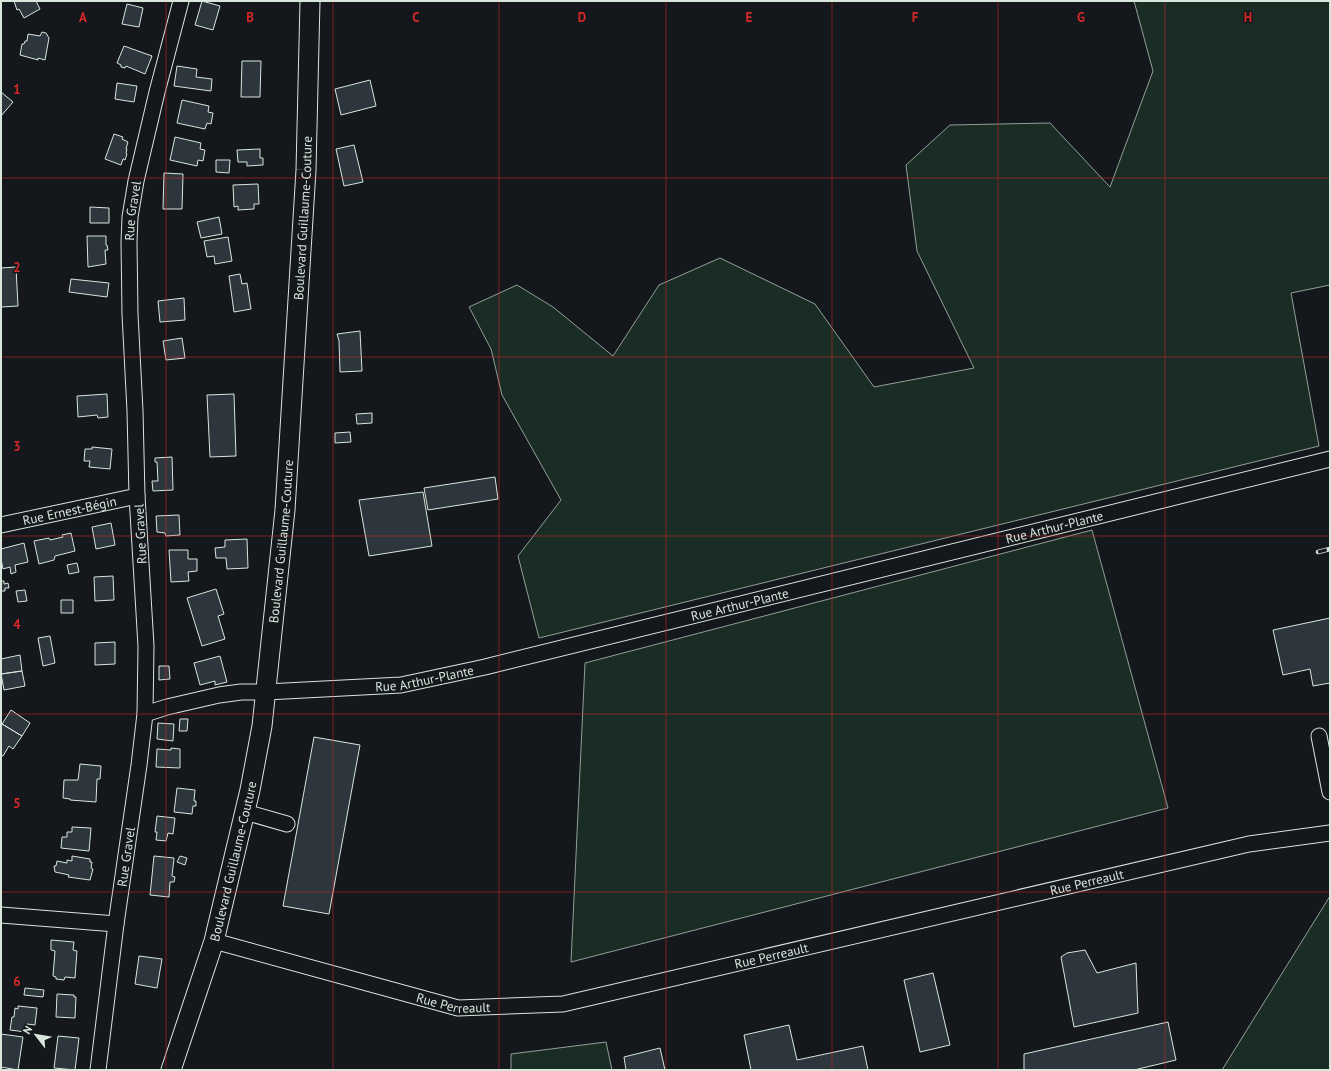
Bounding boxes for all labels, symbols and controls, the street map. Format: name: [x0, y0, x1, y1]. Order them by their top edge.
text: A: [79, 9, 87, 26]
text: B: [246, 9, 254, 26]
text: C: [412, 9, 420, 26]
text: D: [578, 9, 586, 26]
text: E: [746, 9, 753, 26]
text: F: [912, 9, 919, 26]
text: G: [1077, 9, 1085, 26]
text: H: [1244, 9, 1252, 26]
text: 1: [13, 81, 21, 98]
street label: Boulevard Guillaume-Couture: [290, 136, 316, 301]
street label: Rue Gravel: [121, 180, 145, 241]
text: 2: [13, 259, 21, 276]
text: 3: [13, 438, 21, 455]
street label: Boulevard Guillaume-Couture: [265, 459, 297, 624]
street label: Rue Ernest-Bégin: [21, 493, 118, 529]
street label: Rue Gravel: [130, 503, 151, 564]
street label: Rue Arthur-Plante: [1004, 507, 1105, 548]
street label: Rue Arthur-Plante: [689, 585, 790, 625]
text: 4: [13, 616, 21, 633]
street label: Rue Arthur-Plante: [375, 662, 475, 695]
street label: Boulevard Guillaume-Couture: [206, 780, 260, 943]
text: 5: [13, 795, 21, 812]
street label: Rue Gravel: [114, 826, 139, 888]
street label: Rue Perreault: [1048, 865, 1126, 899]
street label: Rue Perreault: [733, 939, 811, 973]
text: 6: [13, 973, 21, 990]
street label: Rue Perreault: [414, 989, 492, 1017]
north arrow: [16, 1015, 56, 1055]
text: N: [20, 1023, 35, 1037]

